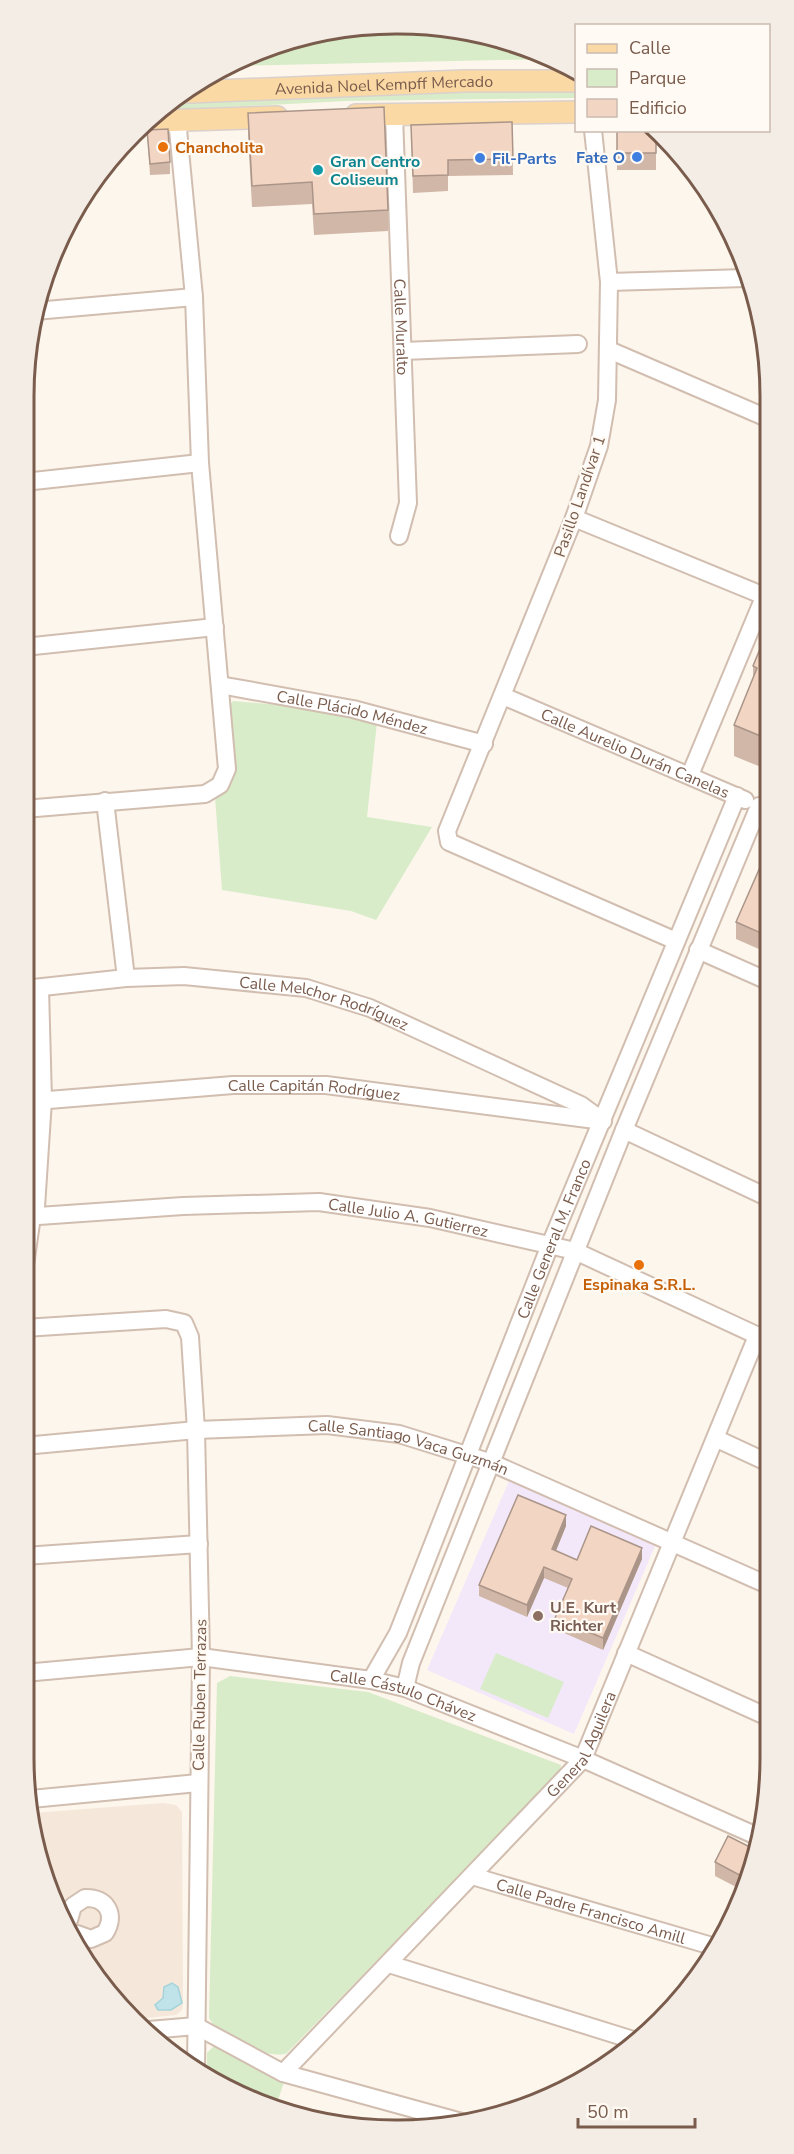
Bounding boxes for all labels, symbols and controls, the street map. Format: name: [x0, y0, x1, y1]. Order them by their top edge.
legend: [575, 24, 770, 132]
text: Calle: [629, 36, 671, 60]
text: Parque: [629, 66, 686, 90]
street label: Avenida Noel Kempff Mercado: [274, 71, 493, 101]
text: Edificio: [629, 96, 687, 120]
place label: Chancholita: [175, 137, 264, 159]
marker: Chancholita: [156, 140, 170, 154]
place label: Fate O: [576, 147, 625, 169]
place label: Fil-Parts: [492, 148, 557, 170]
marker: Fate O: [630, 150, 644, 164]
place label: Gran Centro Coliseum: [330, 151, 420, 191]
marker: Fil-Parts: [473, 151, 487, 165]
marker: Gran Centro Coliseum: [311, 163, 325, 177]
street label: Calle Muralto: [388, 278, 413, 376]
street label: Pasillo Landívar 1: [549, 433, 611, 560]
street label: Calle Plácido Méndez: [275, 685, 430, 740]
street label: Calle Aurelio Durán Canelas: [537, 704, 733, 804]
street label: Calle Melchor Rodríguez: [238, 971, 412, 1036]
street label: Calle Capitán Rodríguez: [228, 1075, 401, 1107]
street label: Calle General M. Franco: [512, 1155, 597, 1323]
street label: Calle Julio A. Gutierrez: [327, 1193, 490, 1243]
marker: Espinaka S.R.L.: [632, 1258, 646, 1272]
place label: Espinaka S.R.L.: [583, 1274, 695, 1296]
street label: Calle Santiago Vaca Guzmán: [308, 1415, 512, 1481]
place label: U.E. Kurt Richter: [550, 1597, 617, 1637]
marker: U.E. Kurt Richter: [531, 1609, 545, 1623]
street label: Calle Ruben Terrazas: [188, 1619, 212, 1771]
street label: Calle Cástulo Chávez: [328, 1665, 479, 1727]
street label: General Aguilera: [542, 1688, 622, 1803]
street label: Calle Padre Francisco Amill: [493, 1874, 688, 1950]
scale bar: [578, 2091, 695, 2129]
text: 50 m: [587, 2100, 629, 2124]

